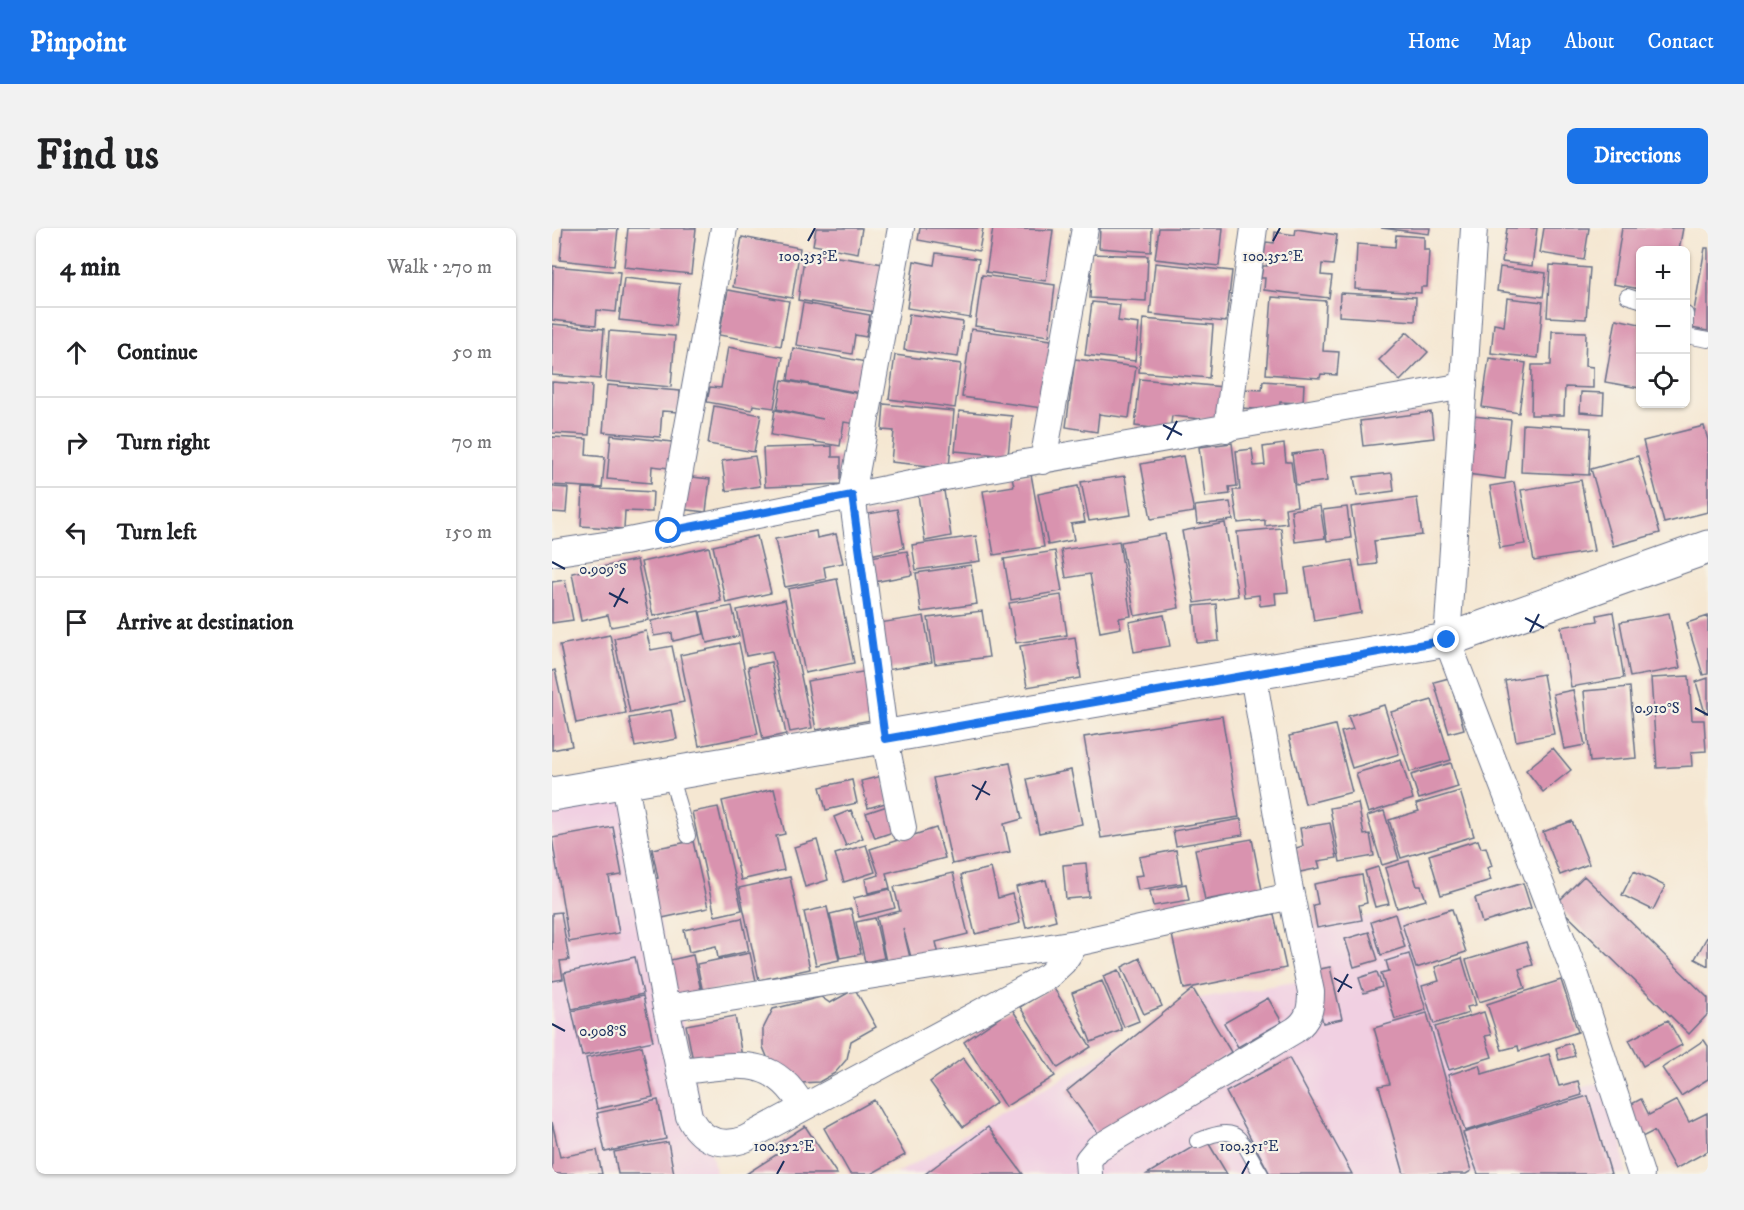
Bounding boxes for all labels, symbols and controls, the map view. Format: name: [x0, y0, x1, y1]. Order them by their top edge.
text: Pinpoint: [30, 25, 126, 60]
text: Home: [1408, 29, 1460, 55]
text: Map: [1493, 29, 1531, 55]
text: About: [1564, 29, 1615, 55]
text: Contact: [1648, 29, 1714, 55]
button: Directions: [1567, 128, 1708, 184]
text: Find us: [36, 130, 159, 182]
map controls: [1636, 246, 1690, 408]
button: +: [1636, 246, 1690, 300]
text: 100.353°E: [778, 247, 838, 266]
text: 100.352°E: [1243, 247, 1304, 266]
text: 4 min: [60, 251, 120, 284]
text: Walk · 270 m: [387, 255, 492, 280]
button: −: [1636, 300, 1690, 354]
icon: ahead: [60, 336, 93, 369]
text: Continue: [117, 339, 198, 366]
text: 50 m: [452, 340, 492, 365]
button: locate: [1636, 354, 1690, 408]
icon: right: [60, 426, 93, 459]
text: Turn right: [117, 429, 210, 456]
text: 70 m: [451, 430, 492, 455]
icon: left: [60, 516, 93, 549]
route start: [655, 517, 681, 543]
text: Turn left: [117, 519, 197, 546]
text: 150 m: [445, 520, 492, 545]
text: 0.909°S: [579, 560, 627, 579]
icon: arrive: [60, 606, 93, 639]
text: Arrive at destination: [117, 609, 294, 636]
route end: [1433, 626, 1459, 652]
text: 0.910°S: [1634, 699, 1680, 718]
text: 0.908°S: [579, 1022, 627, 1041]
text: 100.352°E: [754, 1137, 815, 1156]
text: 100.351°E: [1219, 1137, 1279, 1156]

